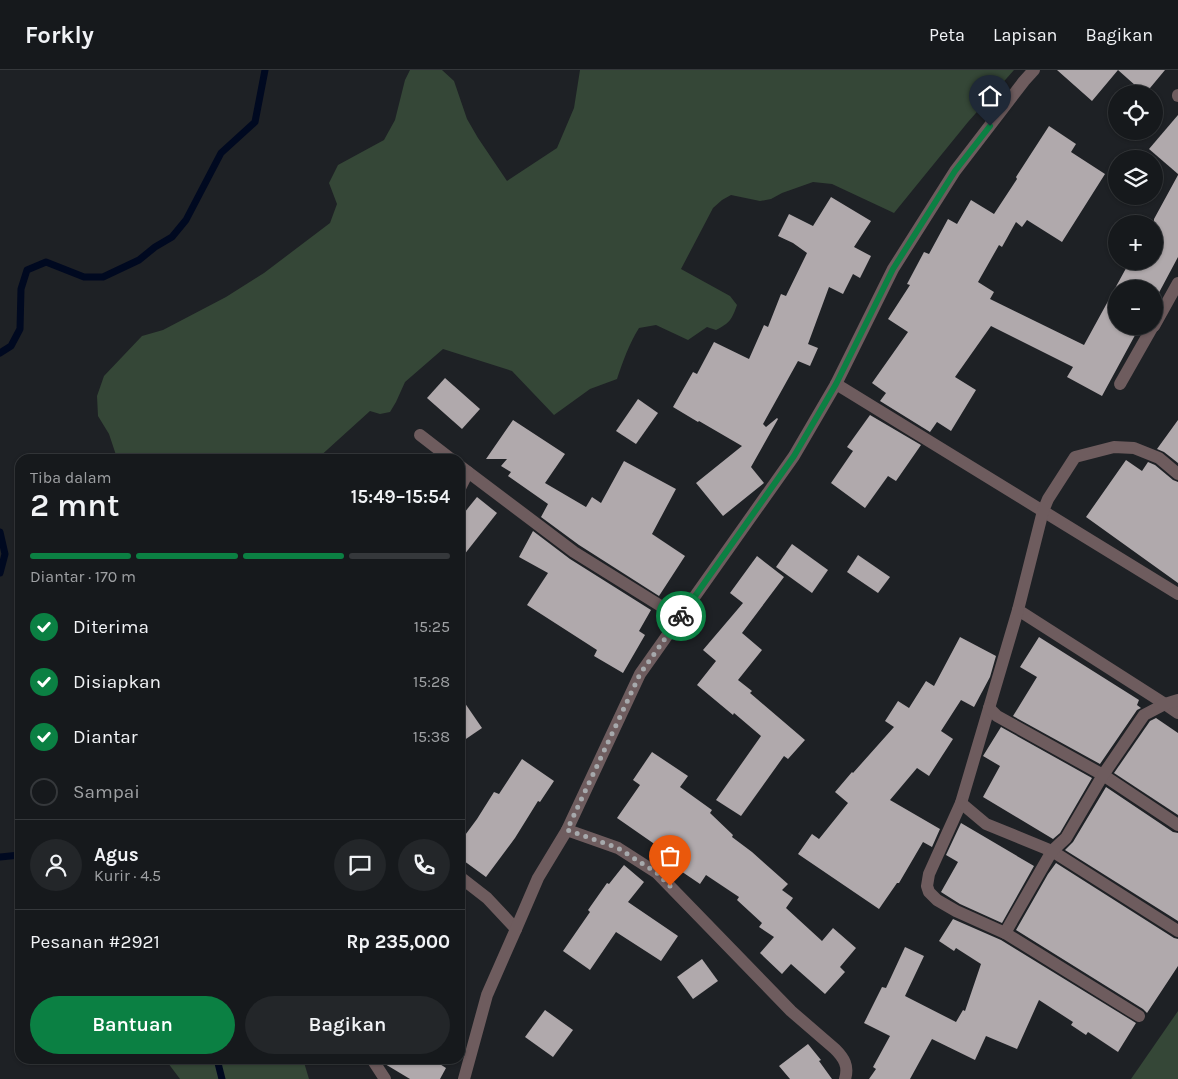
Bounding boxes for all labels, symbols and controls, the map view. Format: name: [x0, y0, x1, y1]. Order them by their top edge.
text: Forkly: [25, 21, 94, 49]
text: Peta: [929, 24, 965, 46]
text: Lapisan: [993, 24, 1057, 46]
text: Bagikan: [1085, 24, 1153, 46]
pin: [969, 75, 1011, 126]
icon: home: [976, 82, 1004, 110]
map controls: [1108, 85, 1163, 335]
button: locate: [1108, 85, 1163, 140]
button: layers: [1108, 150, 1163, 205]
button: +: [1108, 215, 1163, 270]
button: −: [1108, 280, 1163, 335]
text: Tiba dalam: [30, 468, 111, 487]
text: 15:49–15:54: [351, 486, 450, 508]
text: 2 mnt: [30, 487, 120, 524]
text: Diantar · 170 m: [30, 567, 136, 586]
courier: [656, 591, 706, 641]
icon: bike: [667, 602, 695, 630]
icon: check: [30, 613, 58, 641]
text: Diterima: [73, 616, 149, 638]
text: 15:25: [414, 617, 450, 636]
icon: check: [30, 668, 58, 696]
text: Disiapkan: [73, 671, 161, 693]
text: 15:28: [413, 672, 450, 691]
icon: check: [30, 723, 58, 751]
text: Diantar: [73, 726, 138, 748]
text: 15:38: [413, 727, 450, 746]
text: Sampai: [73, 781, 140, 803]
pin: [649, 835, 691, 886]
button: person: [30, 839, 82, 891]
button: chat: [334, 839, 386, 891]
button: phone: [398, 839, 450, 891]
icon: bag: [656, 842, 684, 870]
text: Agus: [94, 844, 139, 866]
text: Kurir · 4.5: [94, 866, 161, 885]
text: Pesanan #2921: [30, 931, 160, 953]
text: Rp 235,000: [346, 931, 450, 953]
button: Bantuan: [30, 996, 235, 1054]
button: Bagikan: [245, 996, 450, 1054]

